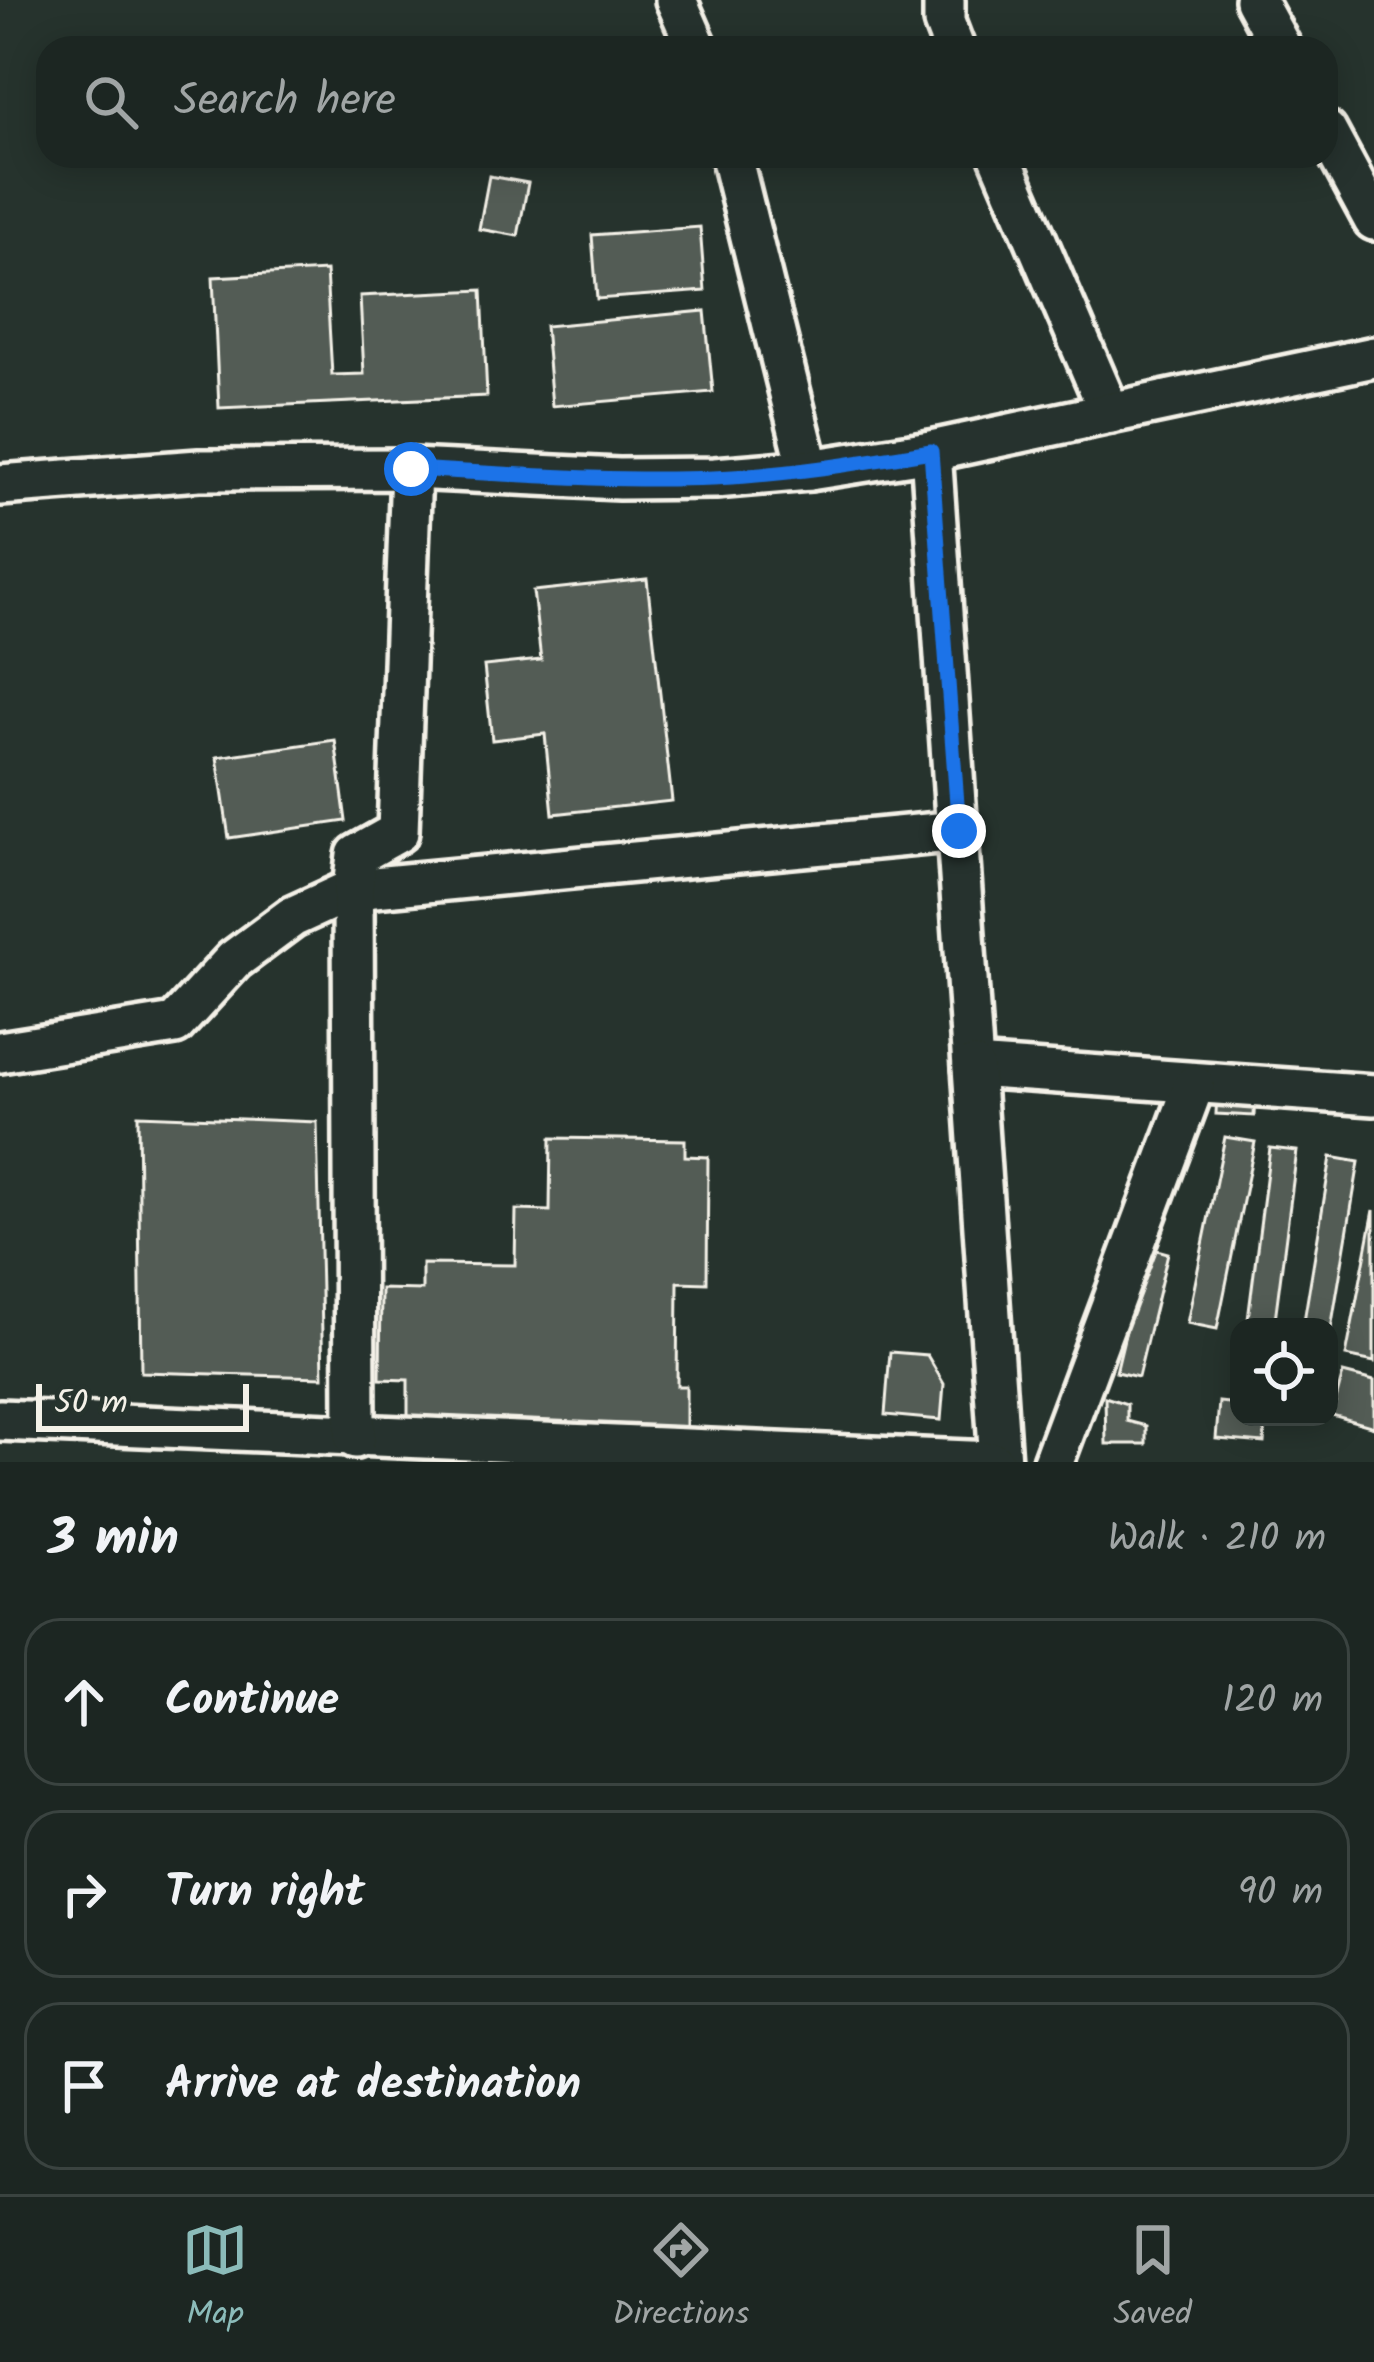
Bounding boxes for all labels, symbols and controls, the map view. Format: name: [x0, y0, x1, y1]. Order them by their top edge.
search box: [36, 36, 1338, 168]
text: Search here: [174, 66, 396, 138]
icon: search: [78, 69, 144, 135]
route start: [384, 442, 438, 496]
route end: [932, 804, 986, 858]
map controls: [1230, 1318, 1338, 1426]
button: locate: [1230, 1318, 1338, 1426]
scale bar: [36, 1378, 249, 1431]
text: 50 m: [54, 1378, 128, 1431]
text: 3 min: [48, 1500, 179, 1581]
text: Walk · 210 m: [1108, 1509, 1326, 1571]
text: Continue: [165, 1666, 339, 1738]
icon: ahead: [51, 1669, 117, 1735]
text: 120 m: [1222, 1671, 1323, 1733]
text: Turn right: [165, 1858, 365, 1930]
icon: right: [51, 1861, 117, 1927]
text: 90 m: [1238, 1863, 1323, 1925]
text: Arrive at destination: [165, 2050, 581, 2122]
icon: arrive: [51, 2053, 117, 2119]
tab: Map: [182, 2217, 248, 2342]
tab: Directions: [612, 2217, 749, 2342]
tab: Saved: [1114, 2217, 1192, 2342]

